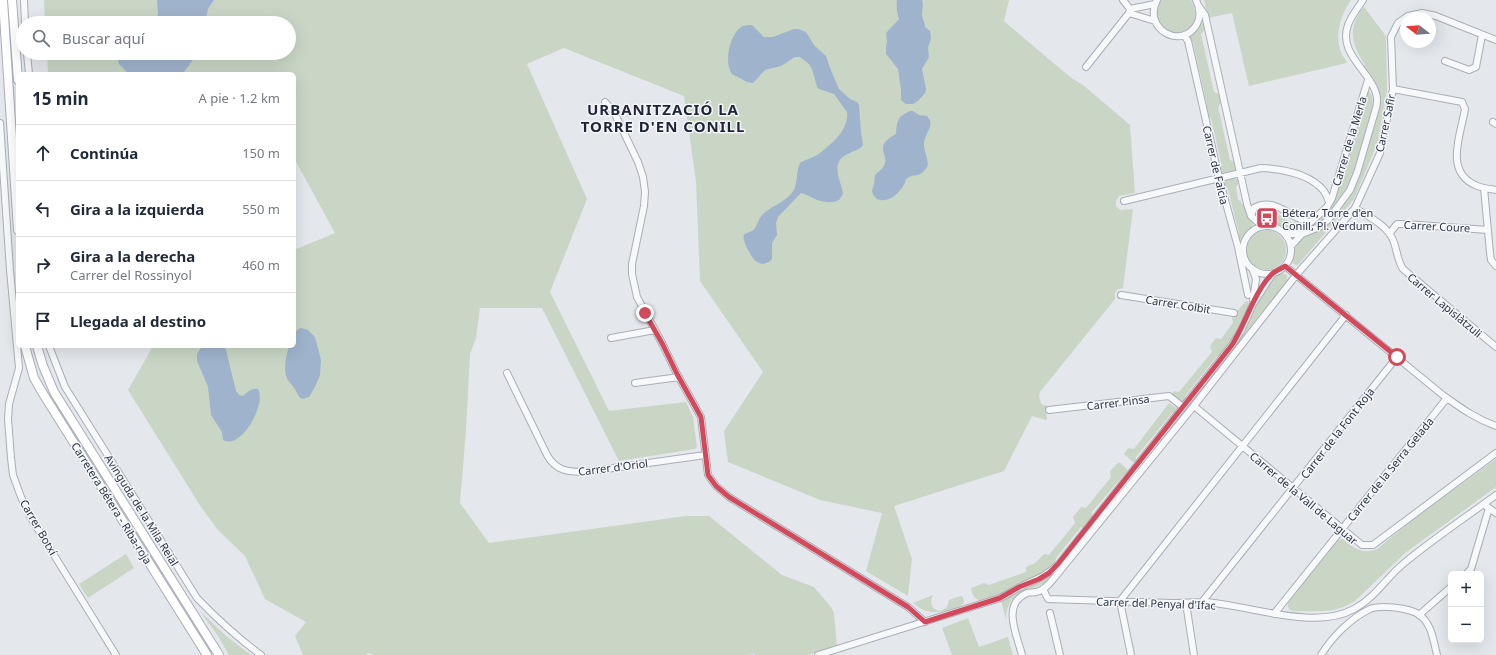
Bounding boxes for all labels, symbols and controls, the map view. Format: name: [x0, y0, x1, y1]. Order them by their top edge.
north arrow: [1400, 12, 1436, 48]
search box: [16, 16, 296, 60]
icon: search: [30, 27, 52, 49]
text: Buscar aquí: [62, 28, 145, 48]
text: 15 min: [32, 87, 89, 110]
text: A pie · 1.2 km: [199, 89, 280, 107]
street label: Carrer Safir: [1372, 92, 1399, 153]
street label: Carrer de la Merla: [1328, 94, 1370, 188]
district label: URBANITZACIÓ LA TORRE D'EN CONILL: [581, 99, 745, 136]
street label: Carrer de Falcia: [1200, 124, 1232, 206]
icon: ahead: [32, 142, 54, 164]
text: Continúa: [70, 143, 138, 163]
text: 150 m: [242, 144, 280, 162]
icon: left: [32, 198, 54, 220]
text: Gira a la izquierda: [70, 199, 204, 219]
text: 550 m: [242, 200, 280, 218]
bus stop icon: Bétera, Torre d'en Conill, Pl. Verdum: [1254, 205, 1280, 231]
place label: Bétera, Torre d'en Conill, Pl. Verdum: [1282, 205, 1373, 233]
street label: Carrer Coure: [1403, 217, 1471, 235]
text: Gira a la derecha: [70, 246, 195, 266]
icon: right: [32, 254, 54, 276]
text: 460 m: [242, 256, 280, 274]
text: Carrer del Rossinyol: [70, 266, 192, 284]
street label: Carrer Lapislàtzuli: [1405, 269, 1485, 341]
street label: Carrer Colbit: [1144, 291, 1212, 317]
route end: [636, 304, 654, 322]
icon: arrive: [32, 310, 54, 332]
text: Llegada al destino: [70, 311, 206, 331]
route start: [1388, 348, 1406, 366]
street label: Carrer de la Font Roja: [1297, 384, 1377, 482]
street label: Carrer Pinsa: [1086, 391, 1150, 413]
street label: Carrer de la Serra Gelada: [1343, 414, 1437, 524]
street label: Carretera Bétera - Riba-roja: [68, 439, 156, 567]
street label: Carrer de la Vall de Laguar: [1247, 448, 1361, 548]
street label: Avinguda de la Mila Reial: [101, 451, 183, 569]
street label: Carrer d'Oriol: [577, 455, 649, 479]
street label: Carrer Botxí: [17, 496, 62, 559]
map controls: [1448, 571, 1484, 643]
button: +: [1448, 571, 1484, 607]
street label: Carrer del Penyal d'Ifac: [1096, 593, 1216, 613]
button: −: [1448, 607, 1484, 643]

